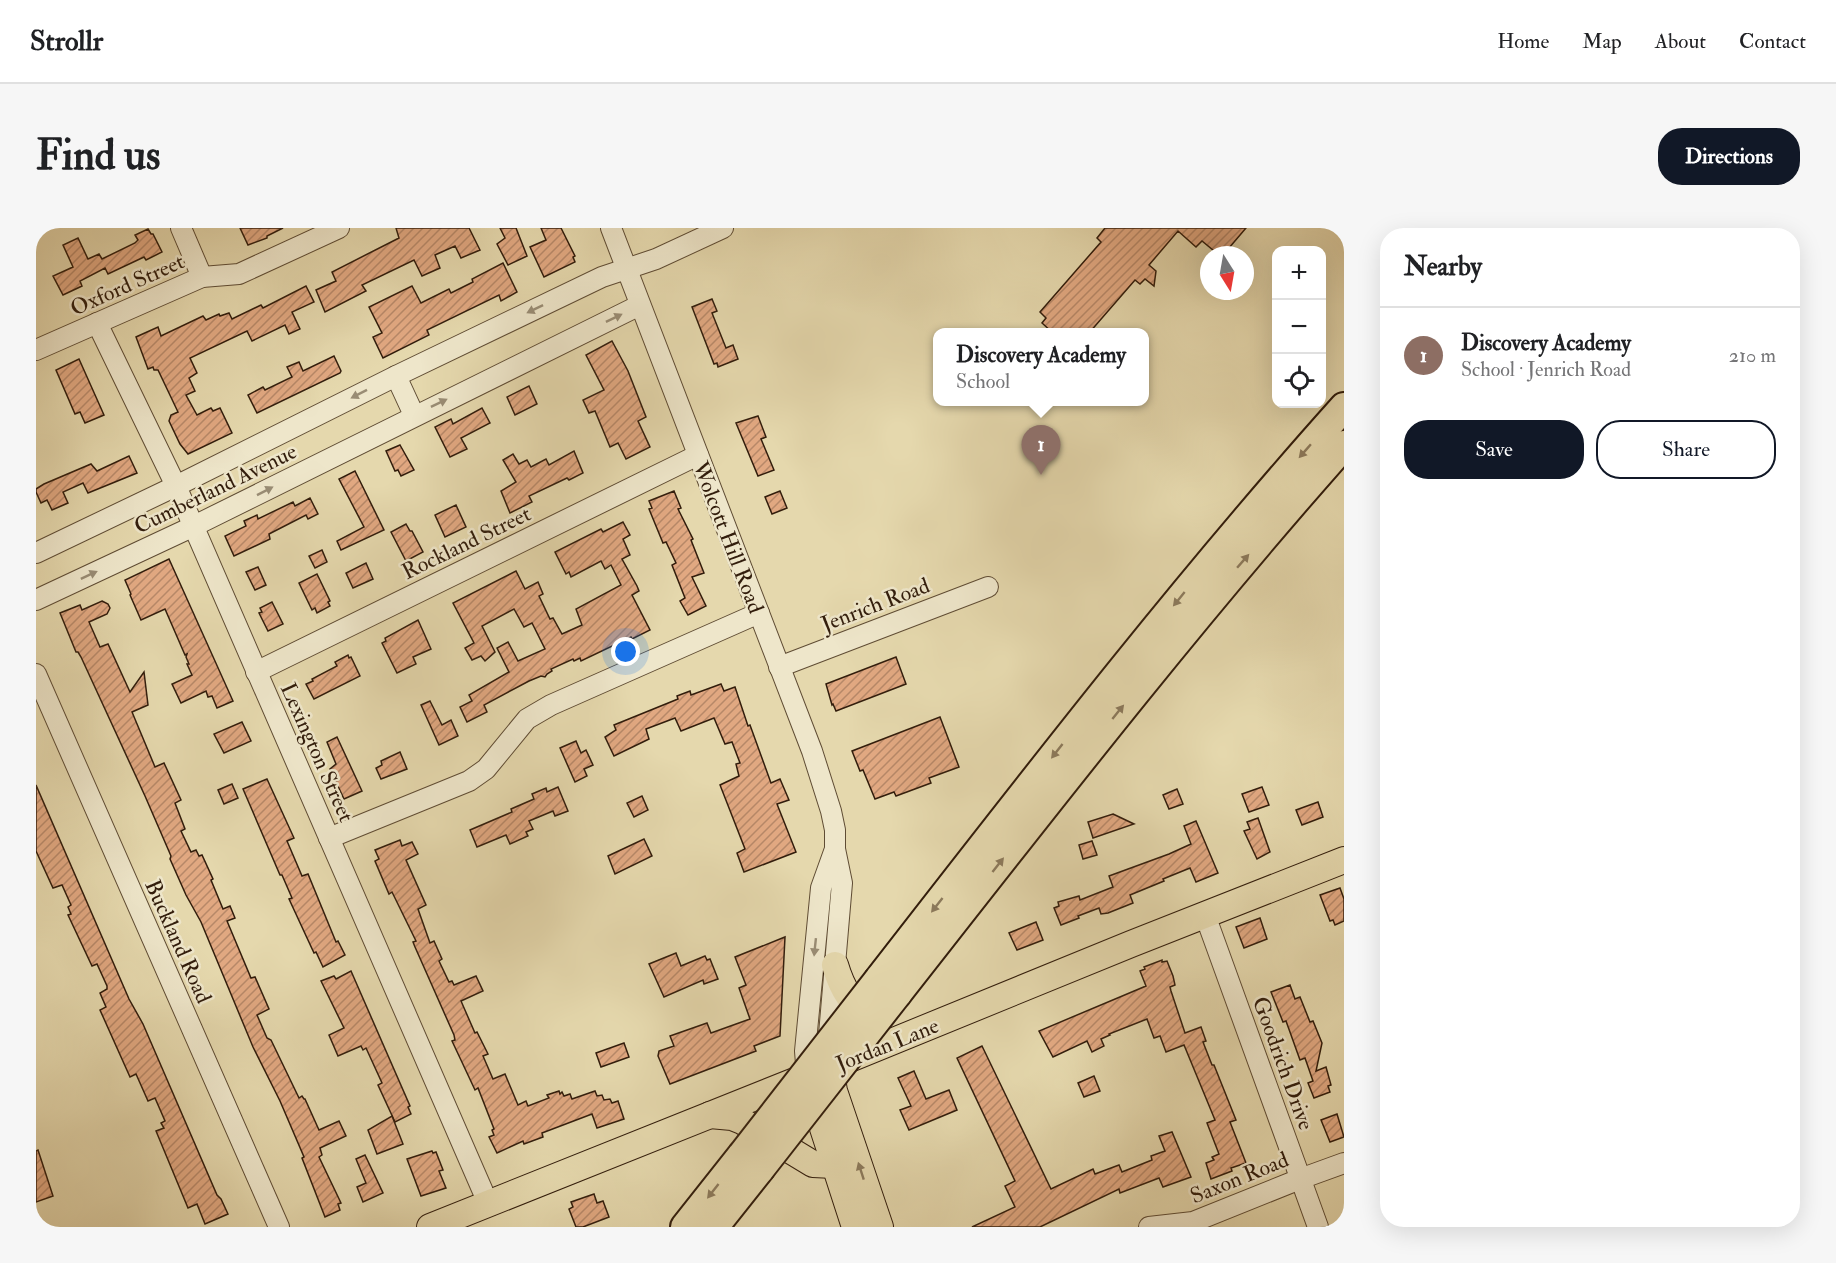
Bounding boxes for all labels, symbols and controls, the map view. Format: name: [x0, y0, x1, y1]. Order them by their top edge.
text: Strollr: [30, 24, 103, 59]
text: Home: [1497, 28, 1549, 55]
text: Map: [1582, 28, 1622, 55]
text: About: [1655, 28, 1706, 55]
text: Contact: [1739, 28, 1806, 55]
button: Directions: [1658, 128, 1800, 185]
text: Find us: [36, 130, 160, 182]
north arrow: [1200, 246, 1254, 300]
map controls: [1272, 246, 1326, 408]
button: +: [1272, 246, 1326, 300]
street label: Oxford Street: [66, 247, 189, 322]
text: Nearby: [1404, 251, 1482, 283]
button: −: [1272, 300, 1326, 354]
one-way arrow: [526, 304, 543, 313]
one-way arrow: [606, 313, 623, 322]
popup: [933, 328, 1149, 406]
text: Discovery Academy: [1461, 329, 1631, 357]
text: Discovery Academy: [956, 341, 1126, 369]
text: 1: [1420, 343, 1427, 368]
text: 210 m: [1729, 343, 1776, 368]
button: locate: [1272, 354, 1326, 408]
text: School · Jenrich Road: [1461, 357, 1631, 382]
text: School: [956, 369, 1010, 394]
one-way arrow: [351, 389, 368, 399]
one-way arrow: [431, 399, 448, 408]
button: Save: [1404, 420, 1584, 479]
button: Share: [1596, 420, 1776, 479]
pin: 1: [1022, 426, 1060, 475]
street label: Cumberland Avenue: [130, 437, 301, 540]
one-way arrow: [1299, 443, 1312, 458]
street label: Wolcott Hill Road: [686, 456, 770, 617]
one-way arrow: [256, 486, 273, 495]
street label: Rockland Street: [397, 500, 535, 586]
one-way arrow: [1236, 553, 1249, 569]
one-way arrow: [81, 570, 98, 579]
street label: Jenrich Road: [816, 571, 934, 639]
one-way arrow: [1172, 591, 1185, 607]
your location: [611, 637, 640, 666]
street label: Lexington Street: [274, 678, 360, 826]
one-way arrow: [1112, 704, 1124, 719]
one-way arrow: [1050, 743, 1063, 759]
one-way arrow: [991, 857, 1004, 873]
street label: Buckland Road: [138, 875, 218, 1008]
one-way arrow: [930, 897, 943, 913]
one-way arrow: [810, 937, 820, 956]
street label: Goodrich Drive: [1246, 993, 1320, 1134]
street label: Jordan Lane: [831, 1012, 943, 1079]
street label: Saxon Road: [1186, 1146, 1293, 1210]
one-way arrow: [856, 1162, 866, 1180]
one-way arrow: [707, 1183, 720, 1199]

